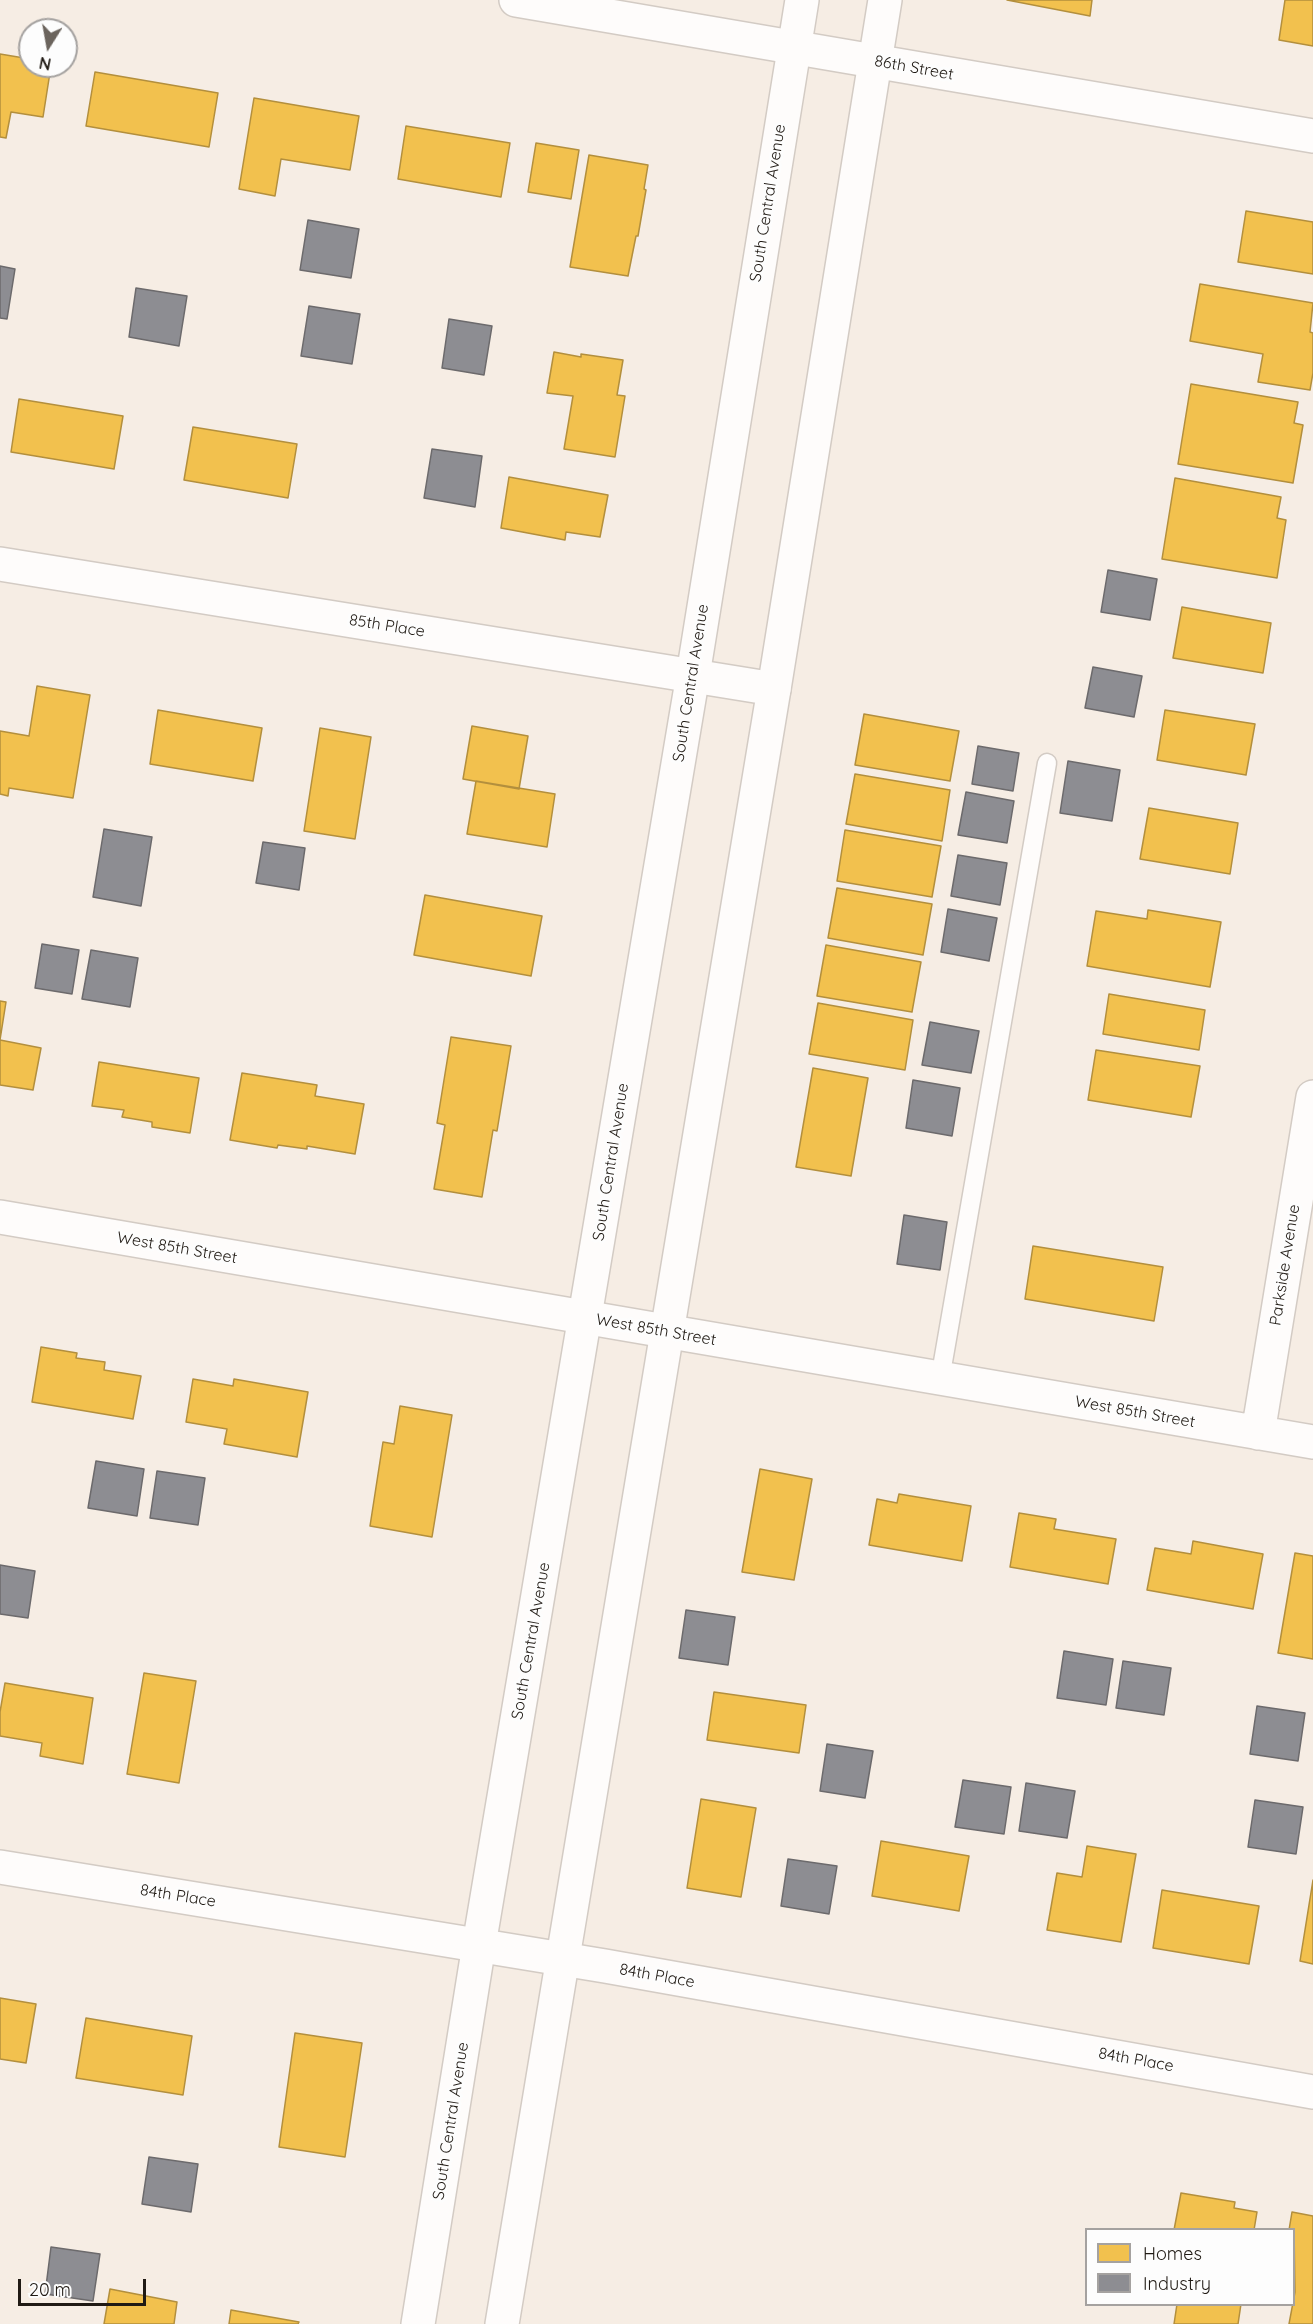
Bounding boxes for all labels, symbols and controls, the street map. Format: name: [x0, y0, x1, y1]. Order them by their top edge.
north arrow: [18, 18, 78, 78]
street label: 86th Street: [873, 52, 955, 84]
text: N: [37, 53, 53, 75]
street label: South Central Avenue: [746, 123, 790, 283]
street label: South Central Avenue: [669, 603, 713, 763]
street label: 85th Place: [348, 611, 426, 641]
street label: South Central Avenue: [589, 1082, 633, 1242]
street label: Parkside Avenue: [1266, 1203, 1304, 1327]
street label: West 85th Street: [115, 1228, 239, 1268]
street label: West 85th Street: [594, 1310, 718, 1350]
street label: West 85th Street: [1073, 1392, 1197, 1432]
street label: South Central Avenue: [508, 1561, 554, 1721]
street label: 84th Place: [139, 1881, 217, 1911]
street label: 84th Place: [618, 1960, 696, 1992]
street label: South Central Avenue: [429, 2041, 473, 2201]
street label: 84th Place: [1097, 2044, 1175, 2076]
legend: [1085, 2228, 1295, 2306]
text: Homes: [1143, 2242, 1202, 2265]
scale bar: [21, 2267, 148, 2305]
text: Industry: [1143, 2272, 1211, 2295]
text: 20 m: [29, 2278, 71, 2301]

